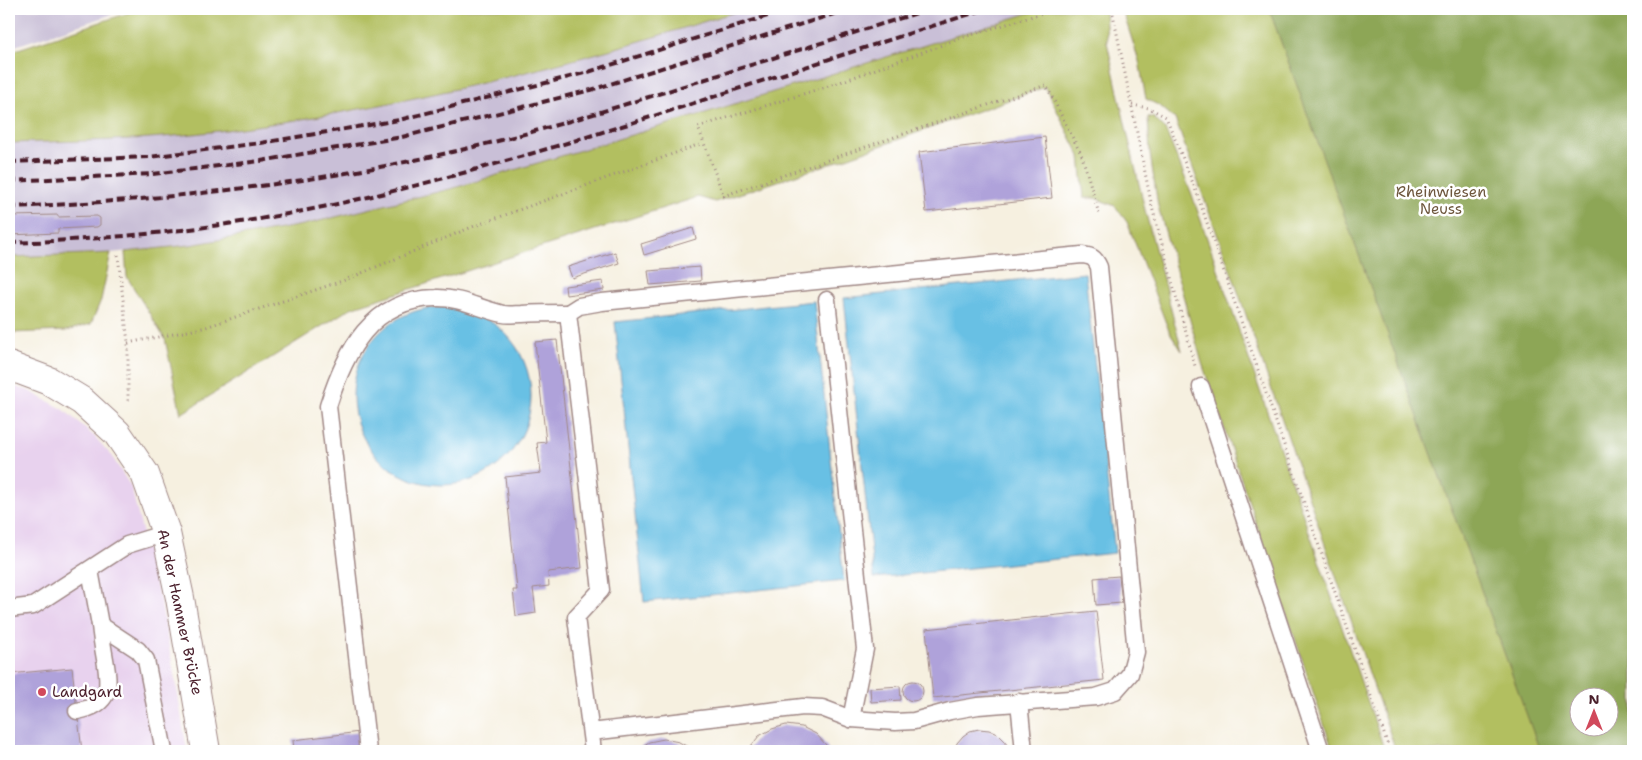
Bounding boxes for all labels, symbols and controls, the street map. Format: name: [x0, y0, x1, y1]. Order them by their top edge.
park label: Rheinwiesen Neuss: [1396, 182, 1486, 219]
street label: An der Hammer Brücke: [153, 527, 207, 697]
place label: Landgard: [52, 682, 123, 702]
marker: Landgard: [36, 686, 48, 698]
north arrow: [1570, 688, 1620, 738]
text: N: [1588, 690, 1600, 708]

